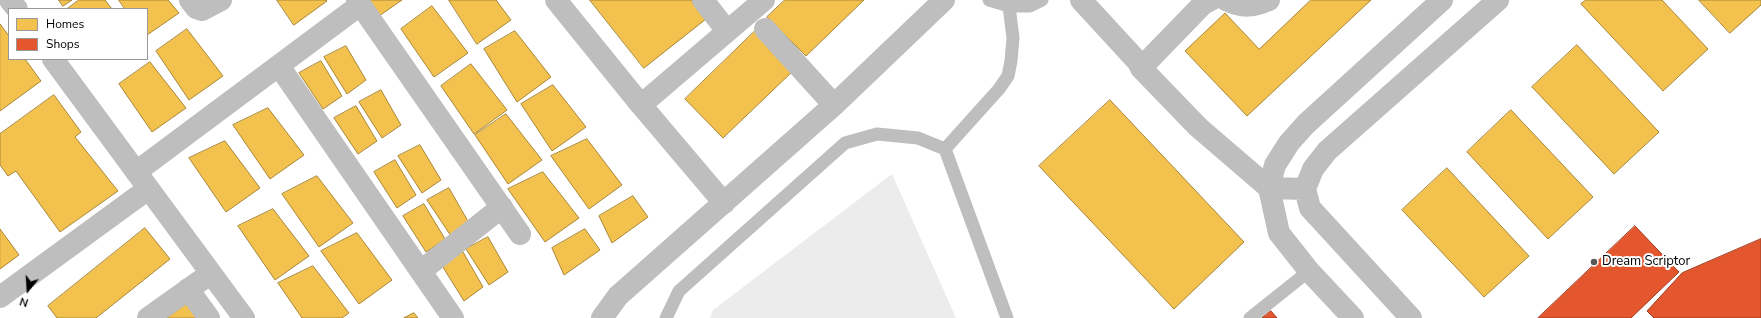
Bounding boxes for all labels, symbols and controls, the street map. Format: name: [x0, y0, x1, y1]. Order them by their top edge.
legend: [8, 8, 148, 60]
text: Homes: [46, 16, 84, 32]
text: Shops: [46, 36, 80, 52]
place label: Dream Scriptor: [1602, 254, 1690, 270]
marker: Dream Scriptor: [1589, 257, 1599, 267]
north arrow: [8, 270, 48, 310]
text: N: [18, 293, 30, 310]

